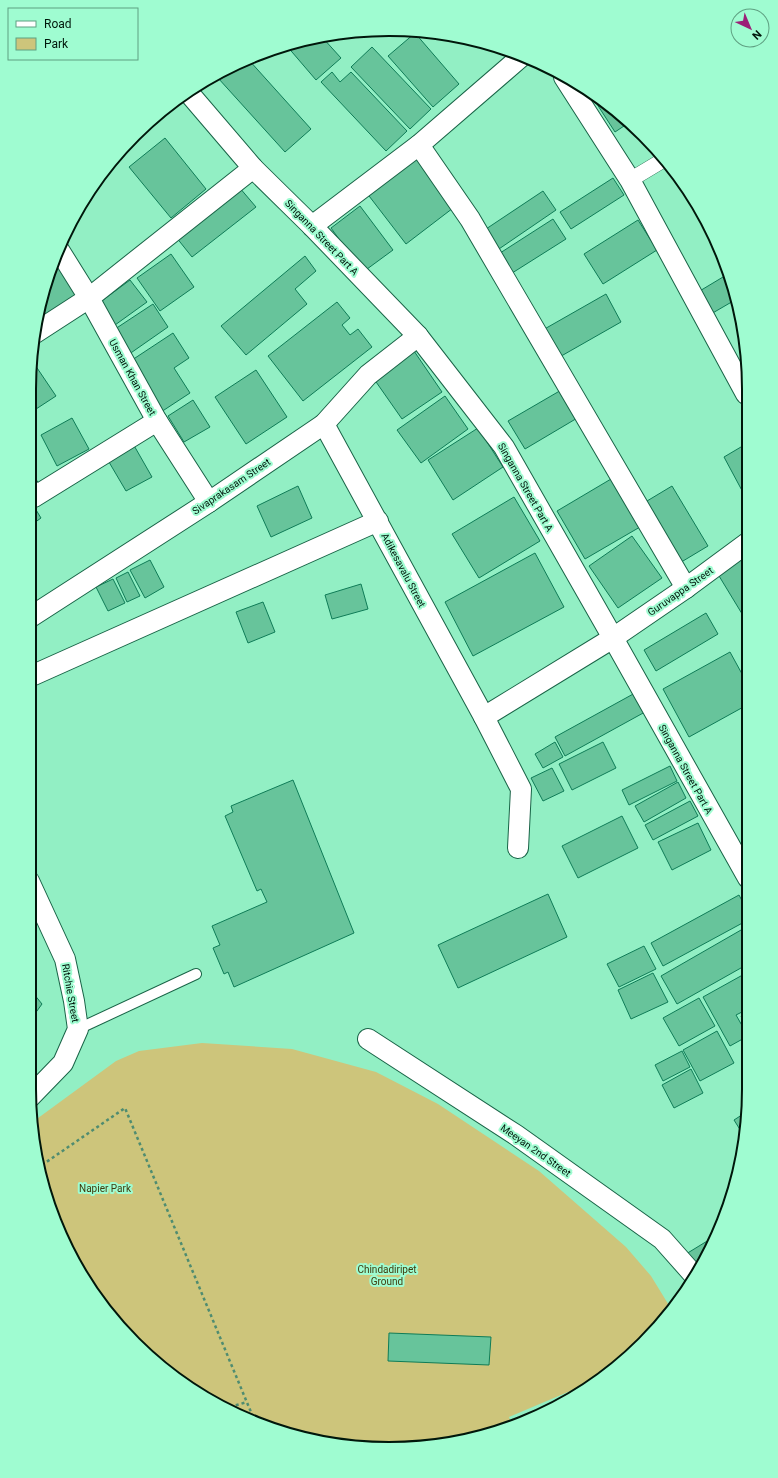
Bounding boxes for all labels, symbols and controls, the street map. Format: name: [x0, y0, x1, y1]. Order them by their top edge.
legend: [8, 8, 138, 60]
north arrow: [730, 8, 770, 48]
text: Road: [44, 17, 72, 31]
text: N: [749, 27, 764, 42]
text: Park: [44, 37, 69, 51]
street label: Singanna Street Part A: [283, 197, 361, 278]
street label: Usman Khan Street: [107, 337, 158, 417]
street label: Singanna Street Part A: [496, 441, 556, 534]
street label: Sivaprakasam Street: [190, 456, 272, 517]
street label: Adikesavalu Street: [379, 531, 428, 609]
street label: Guruvappa Street: [646, 565, 715, 618]
street label: Singanna Street Part A: [656, 723, 715, 816]
street label: Ritchie Street: [60, 963, 81, 1023]
street label: Meeyan 2nd Street: [499, 1122, 573, 1179]
park label: Napier Park: [79, 1183, 132, 1194]
park label: Chindadiripet Ground: [357, 1264, 417, 1287]

